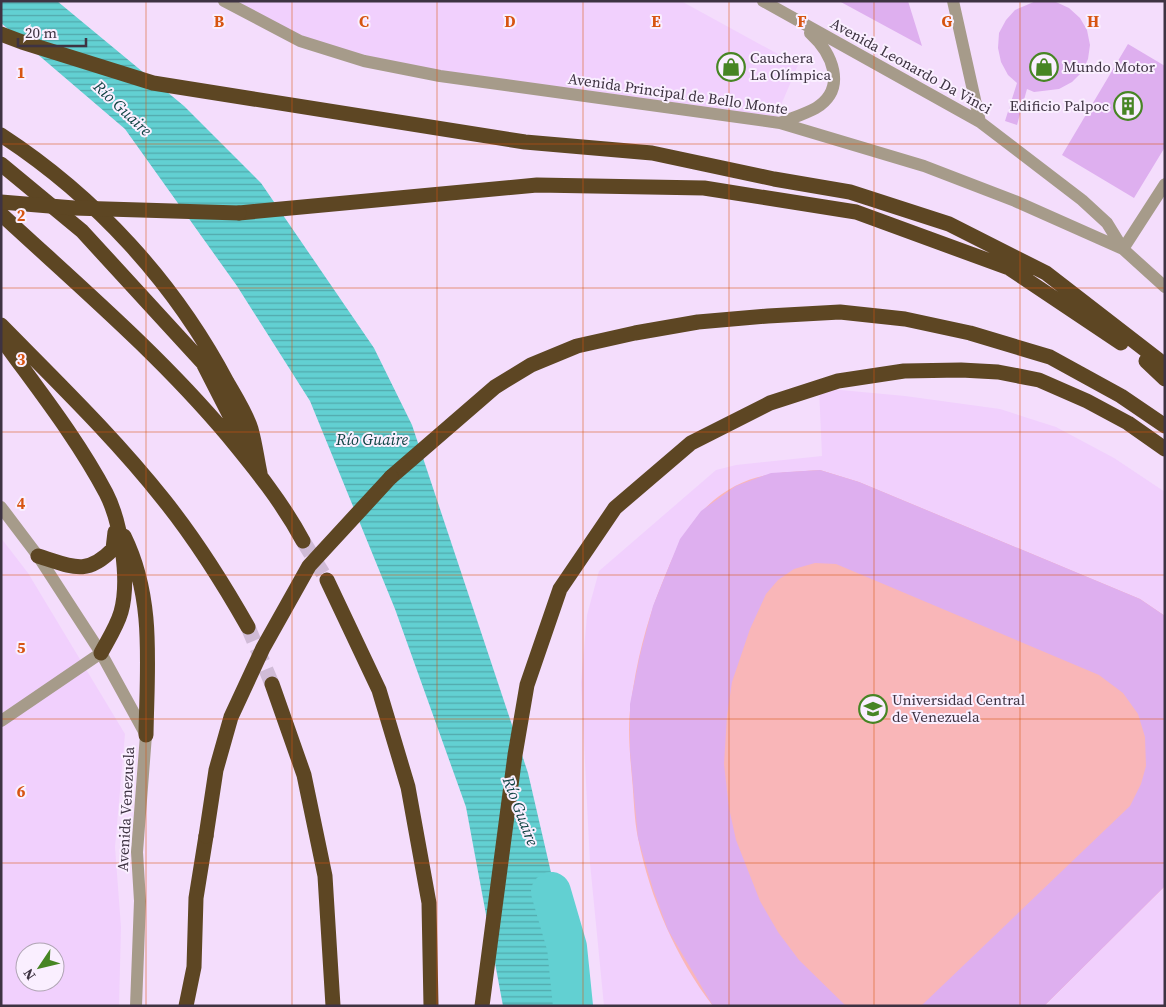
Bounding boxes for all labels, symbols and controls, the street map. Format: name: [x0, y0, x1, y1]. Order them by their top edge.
text: B: [214, 10, 225, 32]
text: C: [359, 10, 369, 32]
text: D: [504, 10, 516, 32]
text: E: [651, 10, 661, 32]
text: F: [797, 10, 807, 32]
text: G: [942, 10, 953, 32]
text: H: [1087, 10, 1099, 32]
street label: Avenida Leonardo Da Vinci: [827, 12, 996, 119]
scale bar: [18, 15, 85, 47]
text: 20 m: [25, 22, 57, 43]
place label: Cauchera La Olímpica: [750, 47, 831, 85]
shop icon: Cauchera La Olímpica: [716, 52, 746, 82]
shop icon: Mundo Motor: [1029, 52, 1059, 82]
place label: Mundo Motor: [1063, 56, 1156, 77]
text: 1: [17, 61, 25, 83]
street label: Avenida Principal de Bello Monte: [567, 68, 790, 119]
water label: Río Guaire: [88, 75, 157, 141]
building icon: Edificio Palpoc: [1113, 91, 1143, 121]
place label: Edificio Palpoc: [1009, 95, 1109, 116]
text: 2: [17, 204, 26, 226]
text: 3: [17, 348, 26, 370]
water label: Río Guaire: [335, 428, 408, 450]
text: 4: [17, 492, 26, 514]
text: 5: [17, 636, 26, 658]
place label: Universidad Central de Venezuela: [892, 689, 1026, 727]
school or university icon: Universidad Central de Venezuela: [858, 694, 888, 724]
street label: Avenida Venezuela: [112, 746, 139, 872]
water label: Río Guaire: [497, 773, 544, 849]
text: 6: [17, 780, 26, 802]
north arrow: [15, 942, 65, 992]
text: N: [18, 965, 40, 984]

